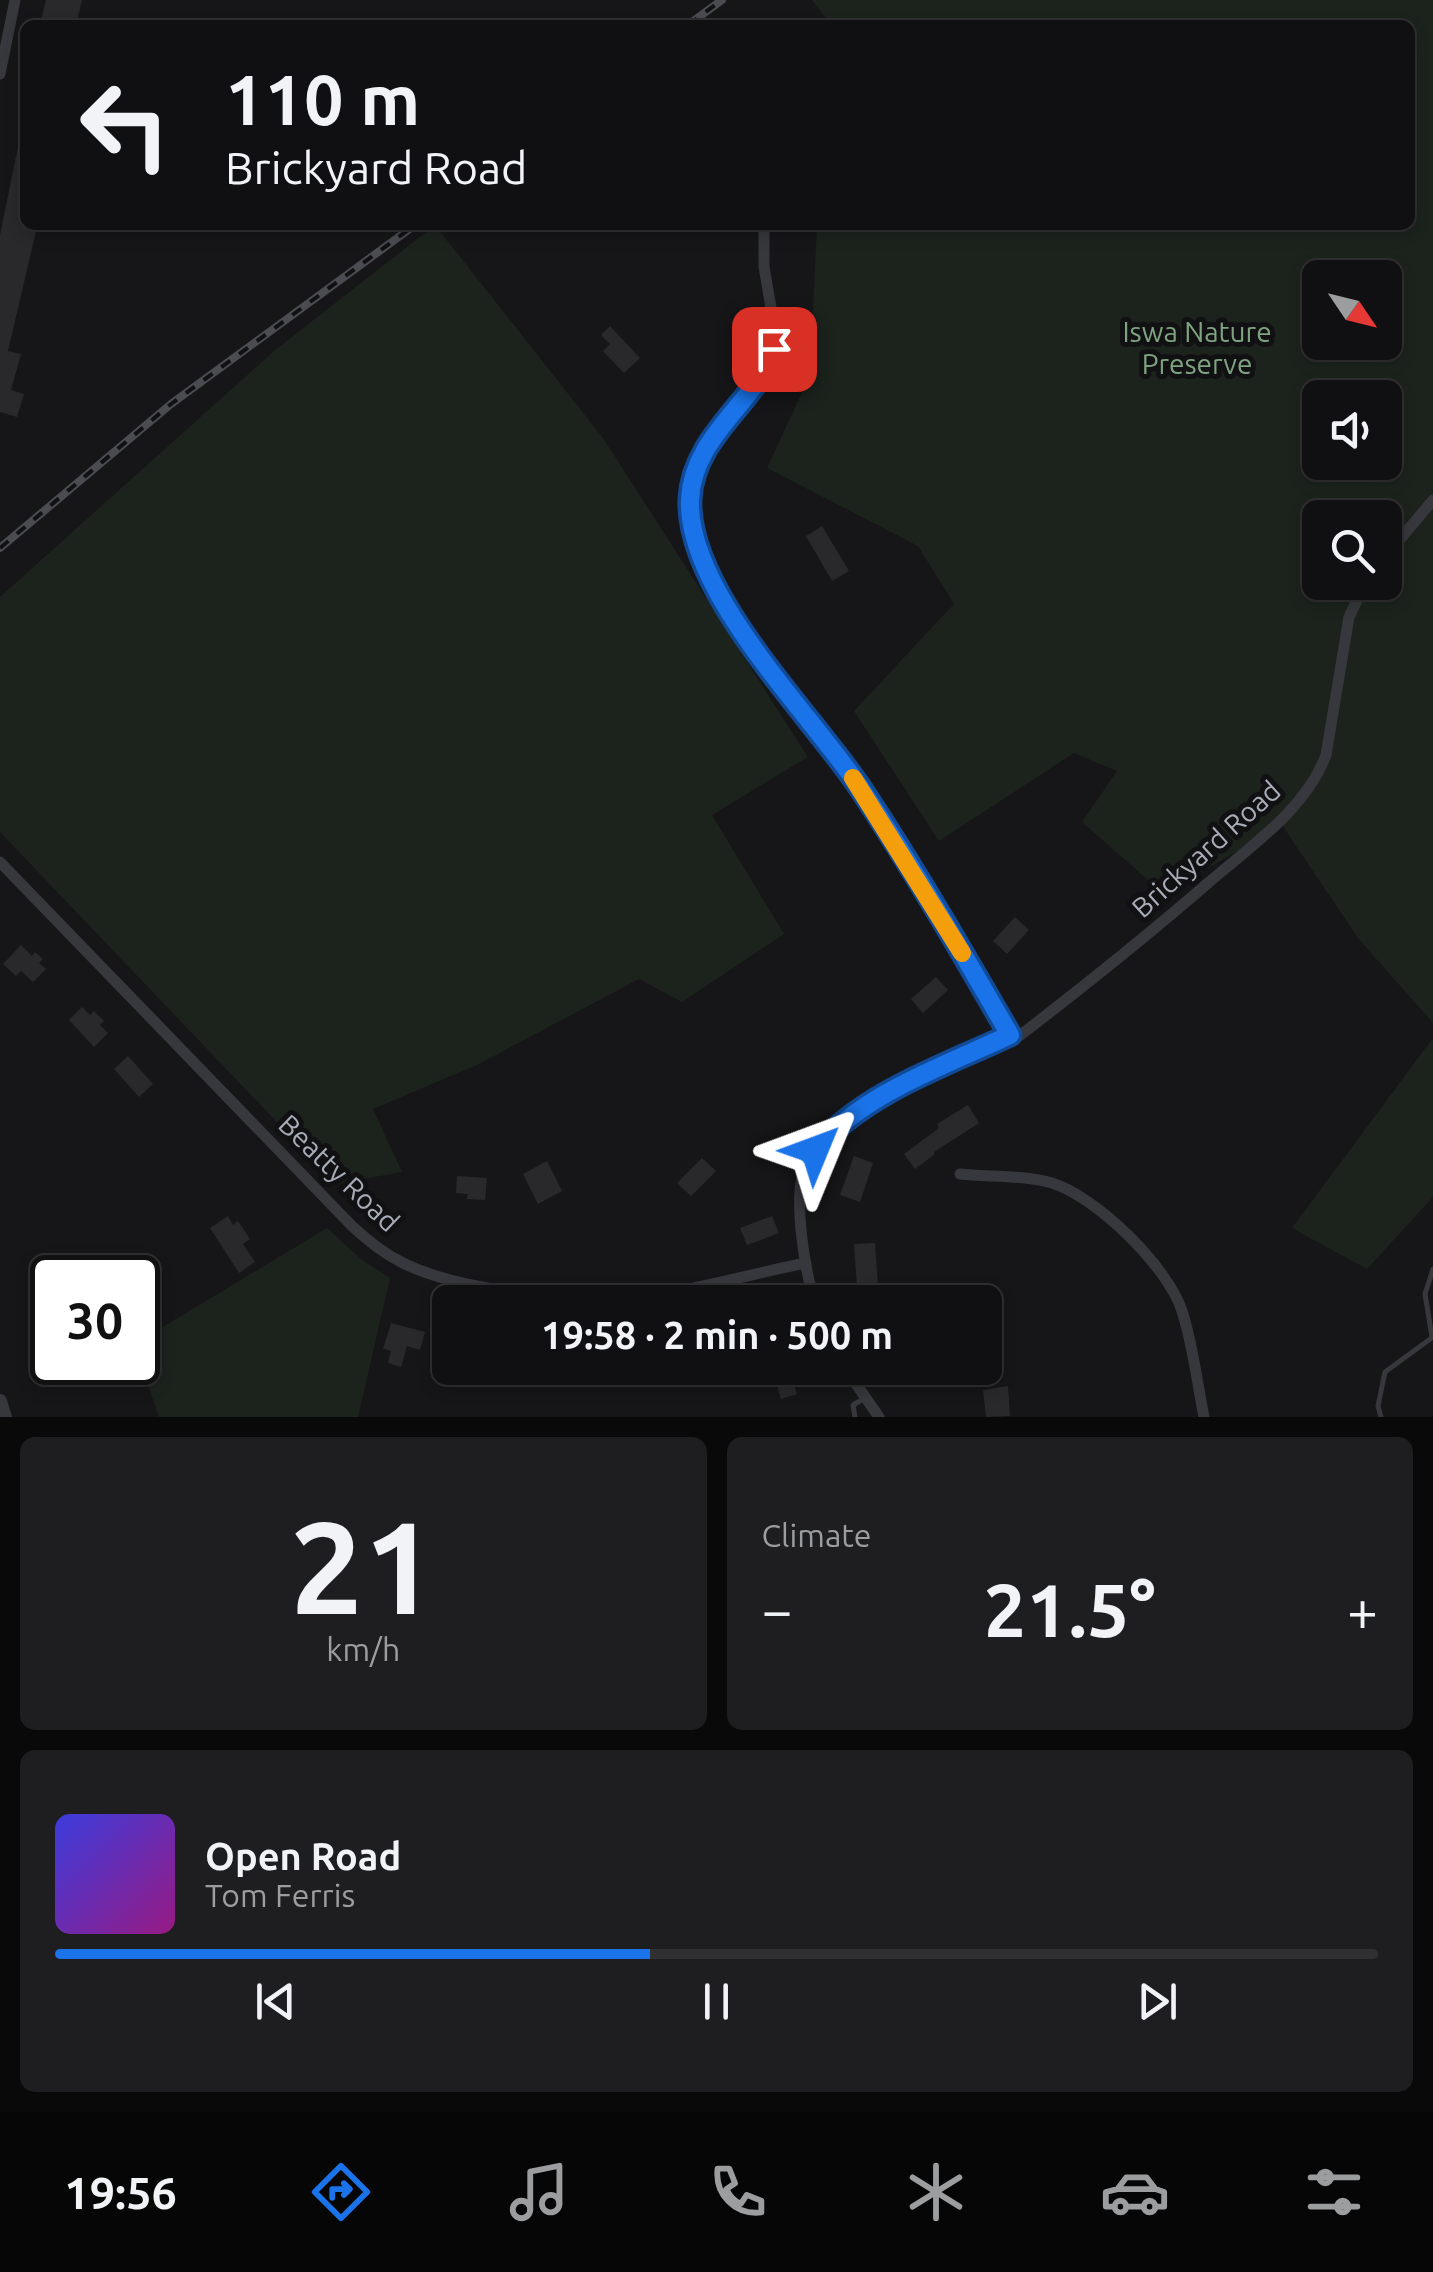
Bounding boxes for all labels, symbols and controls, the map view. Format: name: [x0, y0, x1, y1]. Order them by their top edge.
icon: left: [60, 60, 190, 190]
text: 110 m: [225, 60, 420, 138]
text: Brickyard Road: [225, 142, 527, 193]
north arrow: [1302, 260, 1402, 360]
map controls: [1302, 260, 1402, 600]
pin: [732, 307, 817, 392]
park label: Iswa Nature Preserve: [1122, 316, 1272, 379]
icon: arrive: [747, 322, 802, 377]
button: sound: [1302, 380, 1402, 480]
button: search: [1302, 500, 1402, 600]
street label: Brickyard Road: [1125, 774, 1286, 923]
position arrow: [763, 1098, 867, 1202]
street label: Beatty Road: [273, 1108, 406, 1237]
speed limit sign: 30: [30, 1255, 160, 1385]
text: 19:58 · 2 min · 500 m: [541, 1314, 893, 1356]
text: 21: [290, 1493, 437, 1639]
text: Climate: [762, 1517, 872, 1553]
text: 21.5°: [984, 1567, 1156, 1651]
text: −: [762, 1579, 793, 1640]
text: +: [1347, 1579, 1378, 1640]
text: km/h: [326, 1631, 400, 1667]
text: Open Road: [205, 1835, 401, 1877]
text: Tom Ferris: [205, 1877, 355, 1913]
icon: previous: [248, 1974, 303, 2029]
icon: pause: [689, 1974, 744, 2029]
icon: next: [1130, 1974, 1185, 2029]
icon: directions: [306, 2157, 376, 2227]
icon: music: [504, 2157, 574, 2227]
icon: phone: [703, 2157, 773, 2227]
icon: climate: [901, 2157, 971, 2227]
icon: car: [1100, 2157, 1170, 2227]
icon: filters: [1299, 2157, 1369, 2227]
text: 19:56: [64, 2167, 177, 2218]

